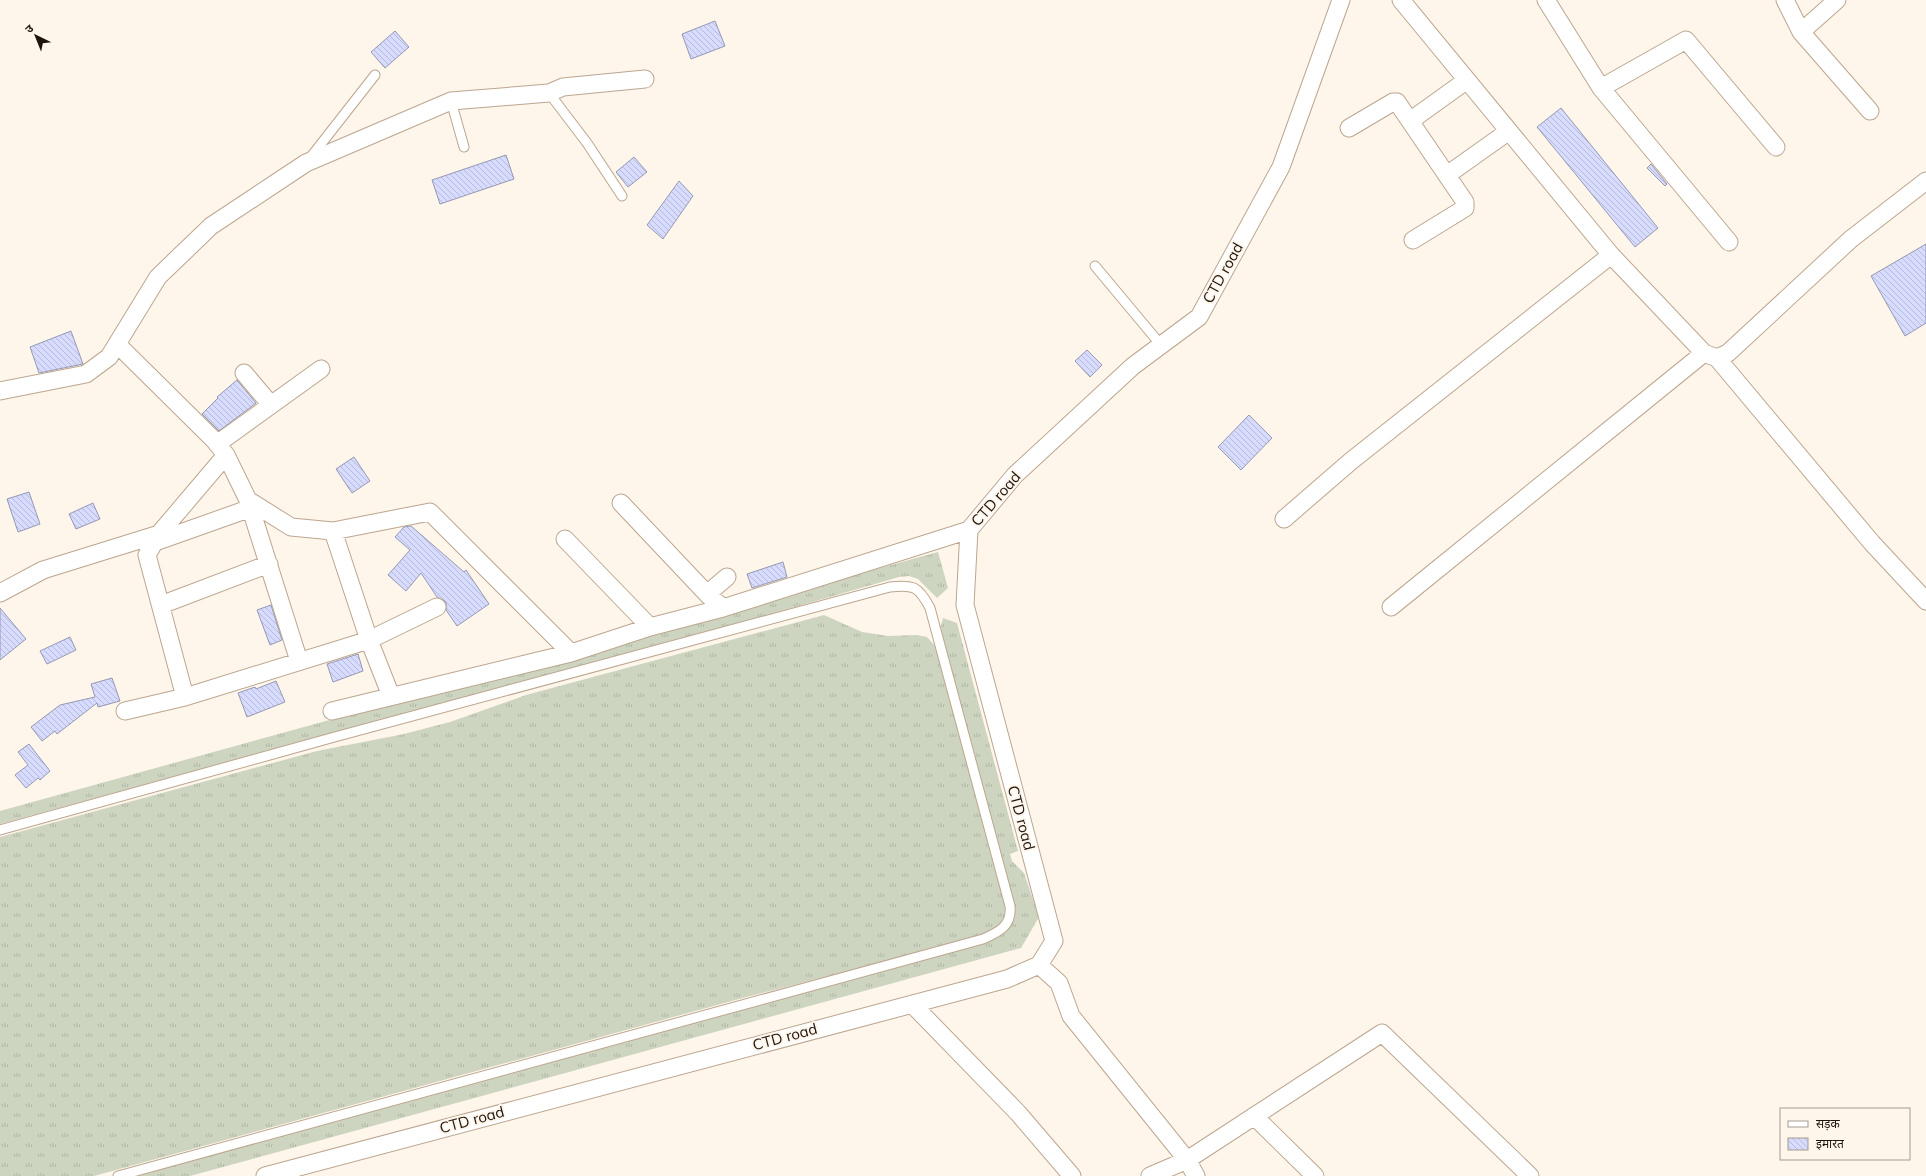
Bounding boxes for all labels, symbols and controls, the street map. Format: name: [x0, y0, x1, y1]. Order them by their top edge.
north arrow: [16, 16, 56, 56]
text: उ: [22, 21, 37, 36]
street label: CTD road: [1198, 239, 1247, 306]
street label: CTD road: [967, 467, 1025, 530]
street label: CTD road: [1004, 783, 1039, 852]
street label: CTD road: [750, 1019, 819, 1054]
street label: CTD road: [437, 1102, 506, 1137]
legend: [1780, 1108, 1910, 1160]
text: सड़क: [1816, 1116, 1841, 1131]
text: इमारत: [1816, 1136, 1845, 1151]

